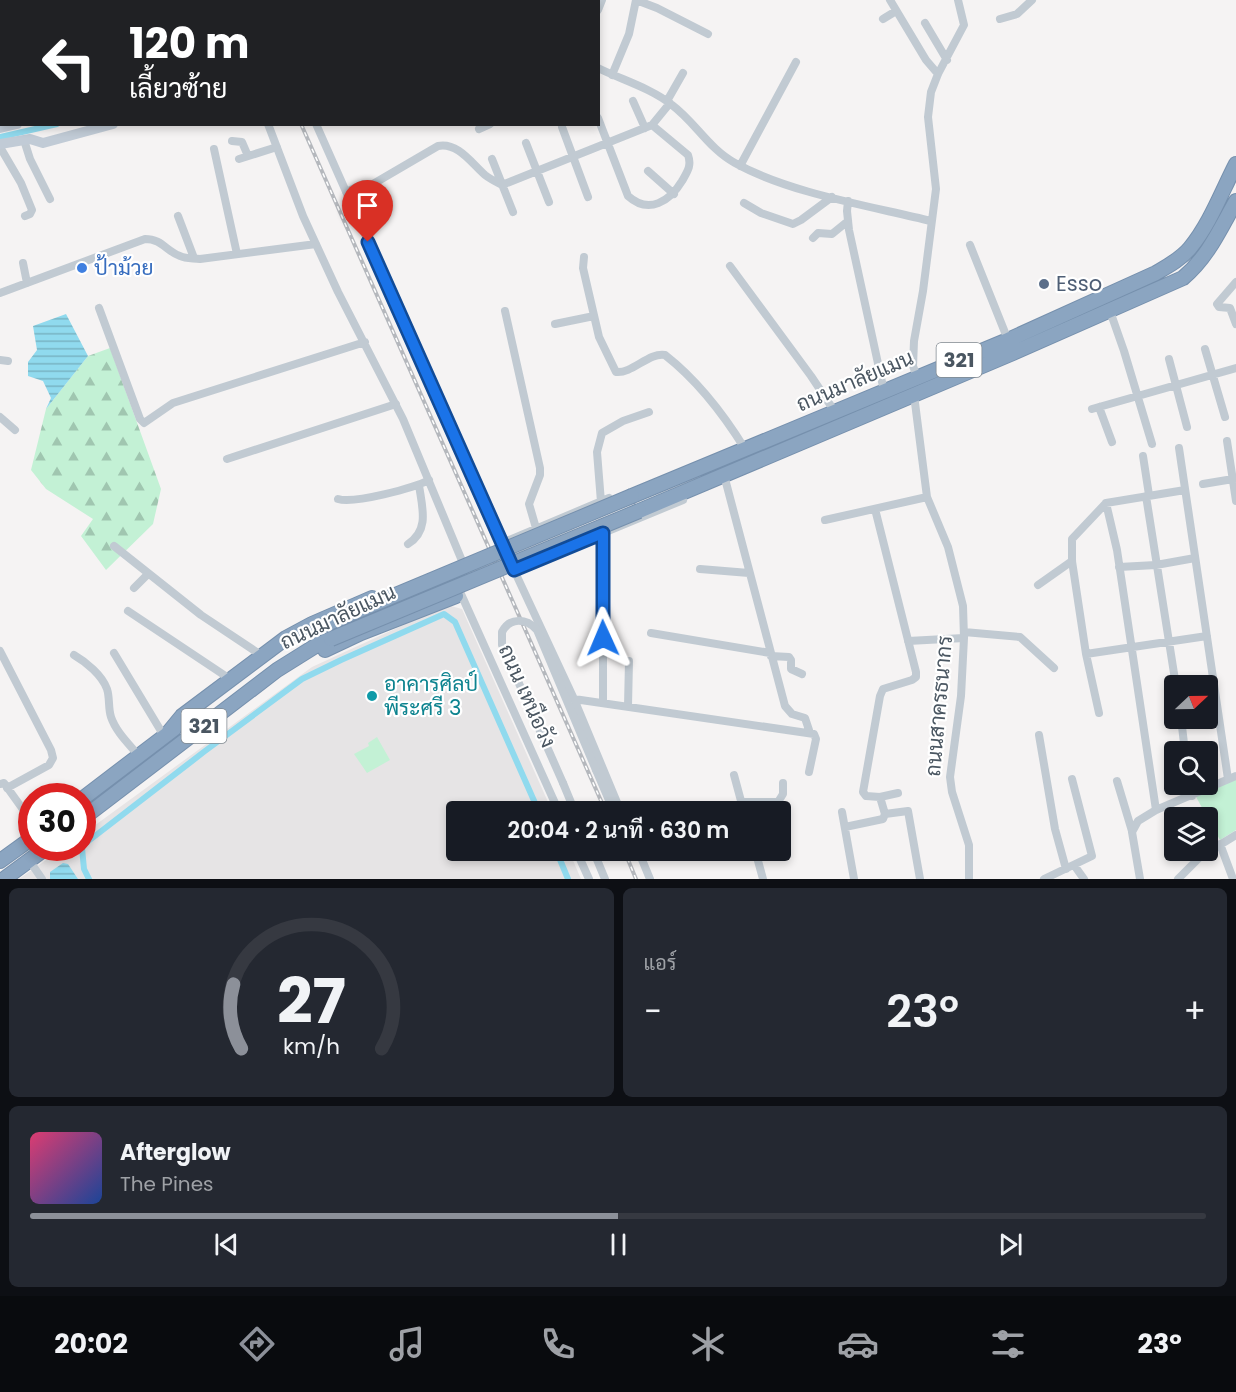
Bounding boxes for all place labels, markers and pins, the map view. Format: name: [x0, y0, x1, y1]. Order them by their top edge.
pin: [342, 180, 393, 242]
place label: ป้าม้วย: [94, 253, 154, 282]
marker: ป้าม้วย: [75, 261, 89, 275]
place label: Esso: [1056, 269, 1102, 298]
marker: Esso: [1037, 277, 1051, 291]
place label: อาคารศิลป์ พีระศรี 3: [384, 669, 478, 722]
marker: อาคารศิลป์ พีระศรี 3: [365, 689, 379, 703]

